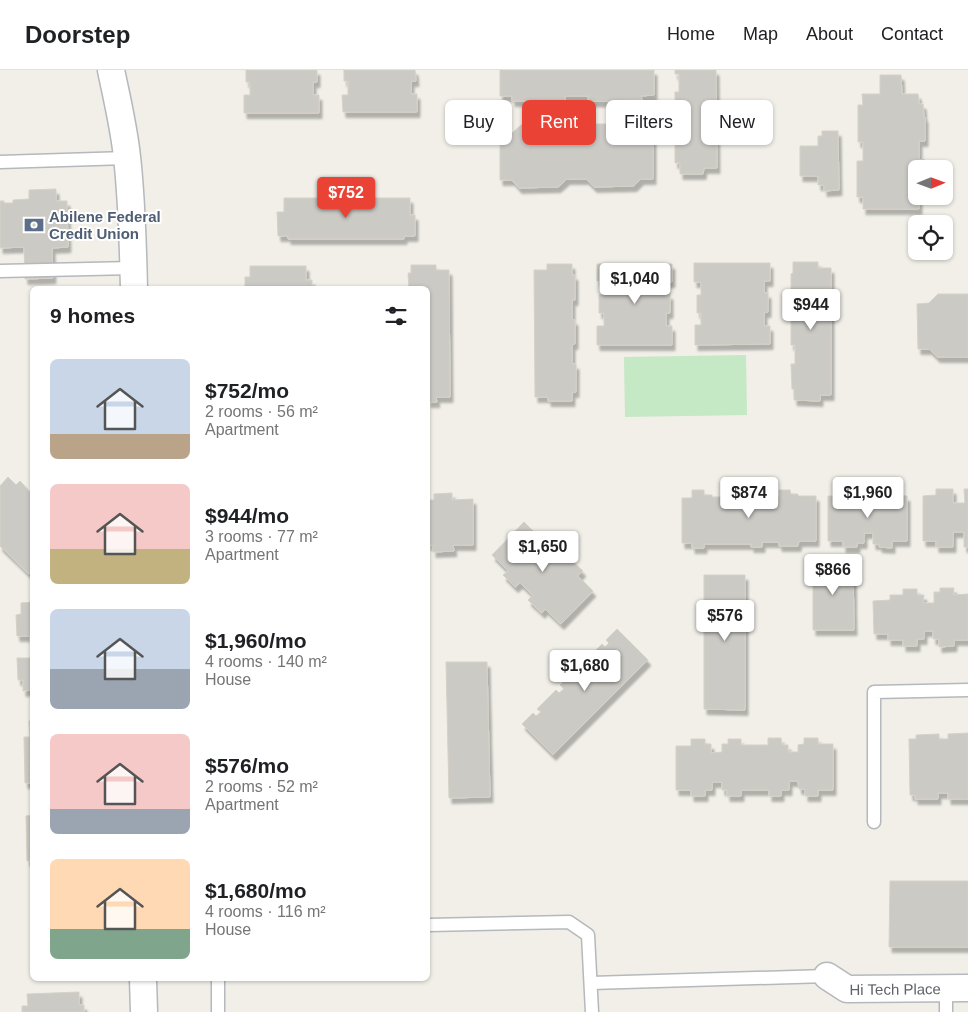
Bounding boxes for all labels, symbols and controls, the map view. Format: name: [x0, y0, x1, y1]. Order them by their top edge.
text: Doorstep: [25, 21, 130, 48]
text: Home: [667, 24, 715, 44]
text: Map: [743, 24, 778, 44]
text: About: [806, 24, 853, 44]
text: Contact: [881, 24, 943, 44]
chip: Buy: [445, 100, 512, 145]
chip: Rent: [522, 100, 596, 145]
chip: Filters: [606, 100, 691, 145]
chip: New: [701, 100, 773, 145]
north arrow: [908, 160, 952, 205]
map controls: [908, 160, 953, 260]
pin: $752: [316, 176, 376, 219]
text: $752: [328, 184, 364, 201]
place label: Abilene Federal Credit Union: [49, 208, 161, 242]
bank icon: Abilene Federal Credit Union: [23, 214, 45, 236]
button: locate: [908, 215, 953, 260]
pin: $1,040: [594, 262, 676, 305]
text: $1,040: [611, 270, 659, 287]
pin: $944: [781, 288, 841, 331]
text: $944: [793, 296, 829, 313]
icon: filters: [382, 302, 410, 330]
text: 9 homes: [50, 304, 135, 327]
icon: home: [90, 379, 150, 439]
text: $752/mo: [205, 379, 289, 402]
text: 2 rooms · 56 m²: [205, 403, 318, 420]
text: Apartment: [205, 421, 279, 438]
pin: $874: [719, 476, 779, 519]
pin: $1,960: [827, 476, 909, 519]
text: $874: [731, 484, 767, 501]
text: $1,960: [844, 484, 892, 501]
icon: home: [90, 504, 150, 564]
text: $944/mo: [205, 504, 289, 527]
text: 3 rooms · 77 m²: [205, 528, 318, 545]
pin: $1,650: [502, 530, 584, 573]
text: $1,650: [519, 538, 567, 555]
text: Apartment: [205, 546, 279, 563]
pin: $866: [803, 554, 863, 596]
text: $866: [815, 561, 851, 578]
pin: $576: [695, 600, 755, 642]
text: $576: [707, 607, 743, 624]
icon: home: [90, 629, 150, 689]
text: $1,960/mo: [205, 629, 307, 652]
pin: $1,680: [544, 650, 626, 692]
text: 4 rooms · 140 m²: [205, 653, 327, 670]
text: $1,680: [561, 657, 609, 674]
text: House: [205, 671, 251, 688]
icon: home: [90, 754, 150, 814]
text: $576/mo: [205, 754, 289, 777]
text: 2 rooms · 52 m²: [205, 778, 318, 795]
text: Apartment: [205, 796, 279, 813]
icon: home: [90, 879, 150, 939]
text: $1,680/mo: [205, 879, 307, 902]
text: 4 rooms · 116 m²: [205, 903, 326, 920]
text: House: [205, 921, 251, 938]
street label: Hi Tech Place: [849, 980, 941, 997]

